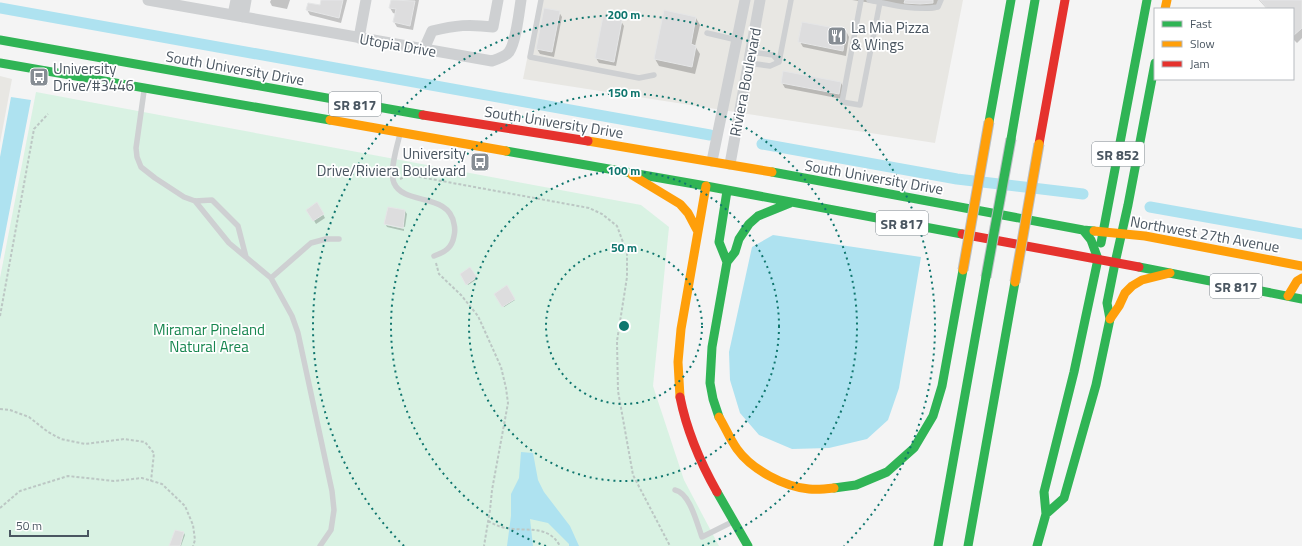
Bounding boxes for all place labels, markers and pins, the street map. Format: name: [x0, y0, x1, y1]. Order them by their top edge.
place label: La Mia Pizza & Wings: [851, 16, 930, 56]
restaurant icon: La Mia Pizza & Wings: [826, 25, 848, 47]
place label: University Drive/#3446: [53, 57, 134, 97]
bus stop icon: University Drive/#3446: [28, 66, 50, 88]
place label: University Drive/Riviera Boulevard: [317, 142, 466, 182]
bus stop icon: University Drive/Riviera Boulevard: [469, 151, 491, 173]
centre of rings: [617, 319, 631, 333]

